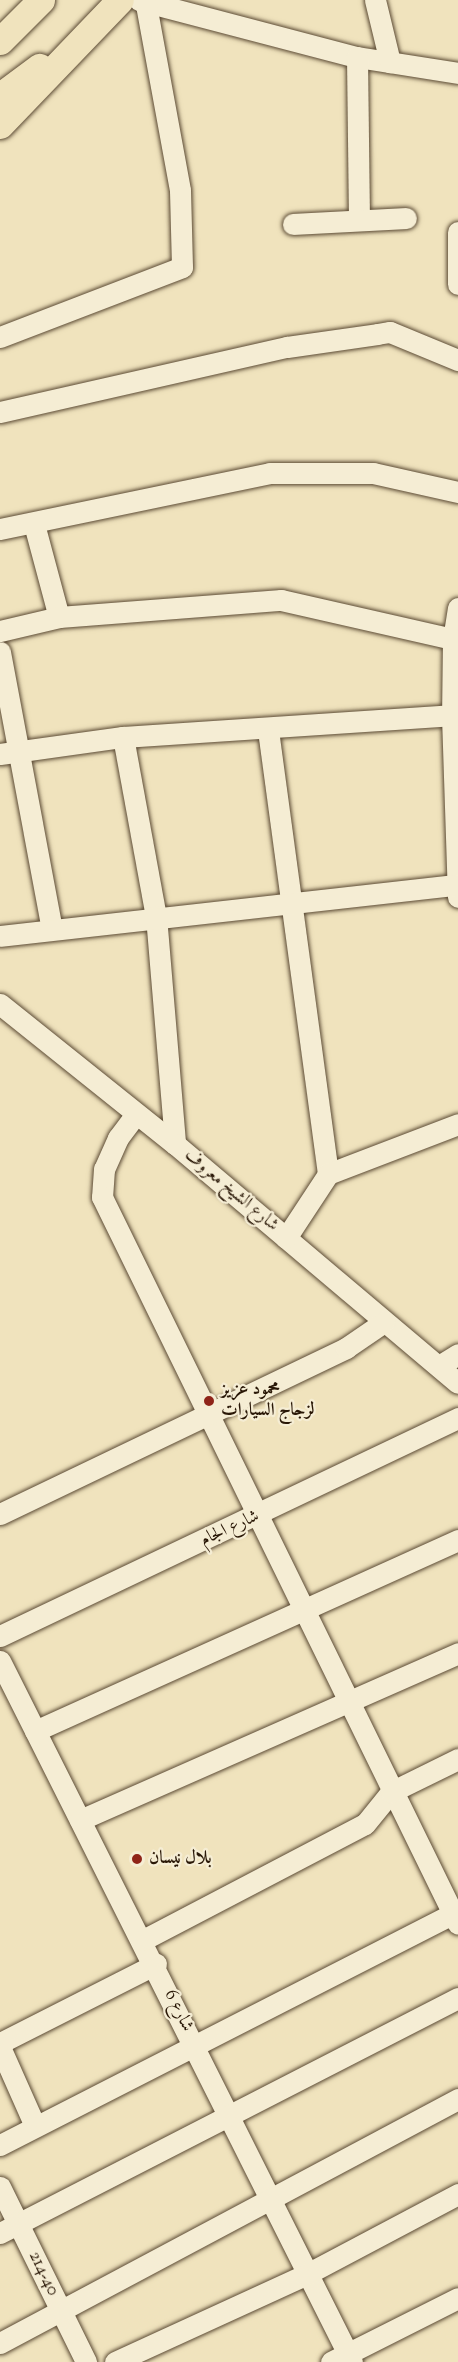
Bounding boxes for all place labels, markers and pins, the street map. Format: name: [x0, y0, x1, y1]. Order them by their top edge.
place label: محمود عزيز لزجاج السيارات: [221, 1380, 314, 1422]
marker: محمود عزيز لزجاج السيارات: [202, 1394, 216, 1408]
place label: بلال نيسان: [149, 1848, 212, 1870]
marker: بلال نيسان: [130, 1852, 144, 1866]

